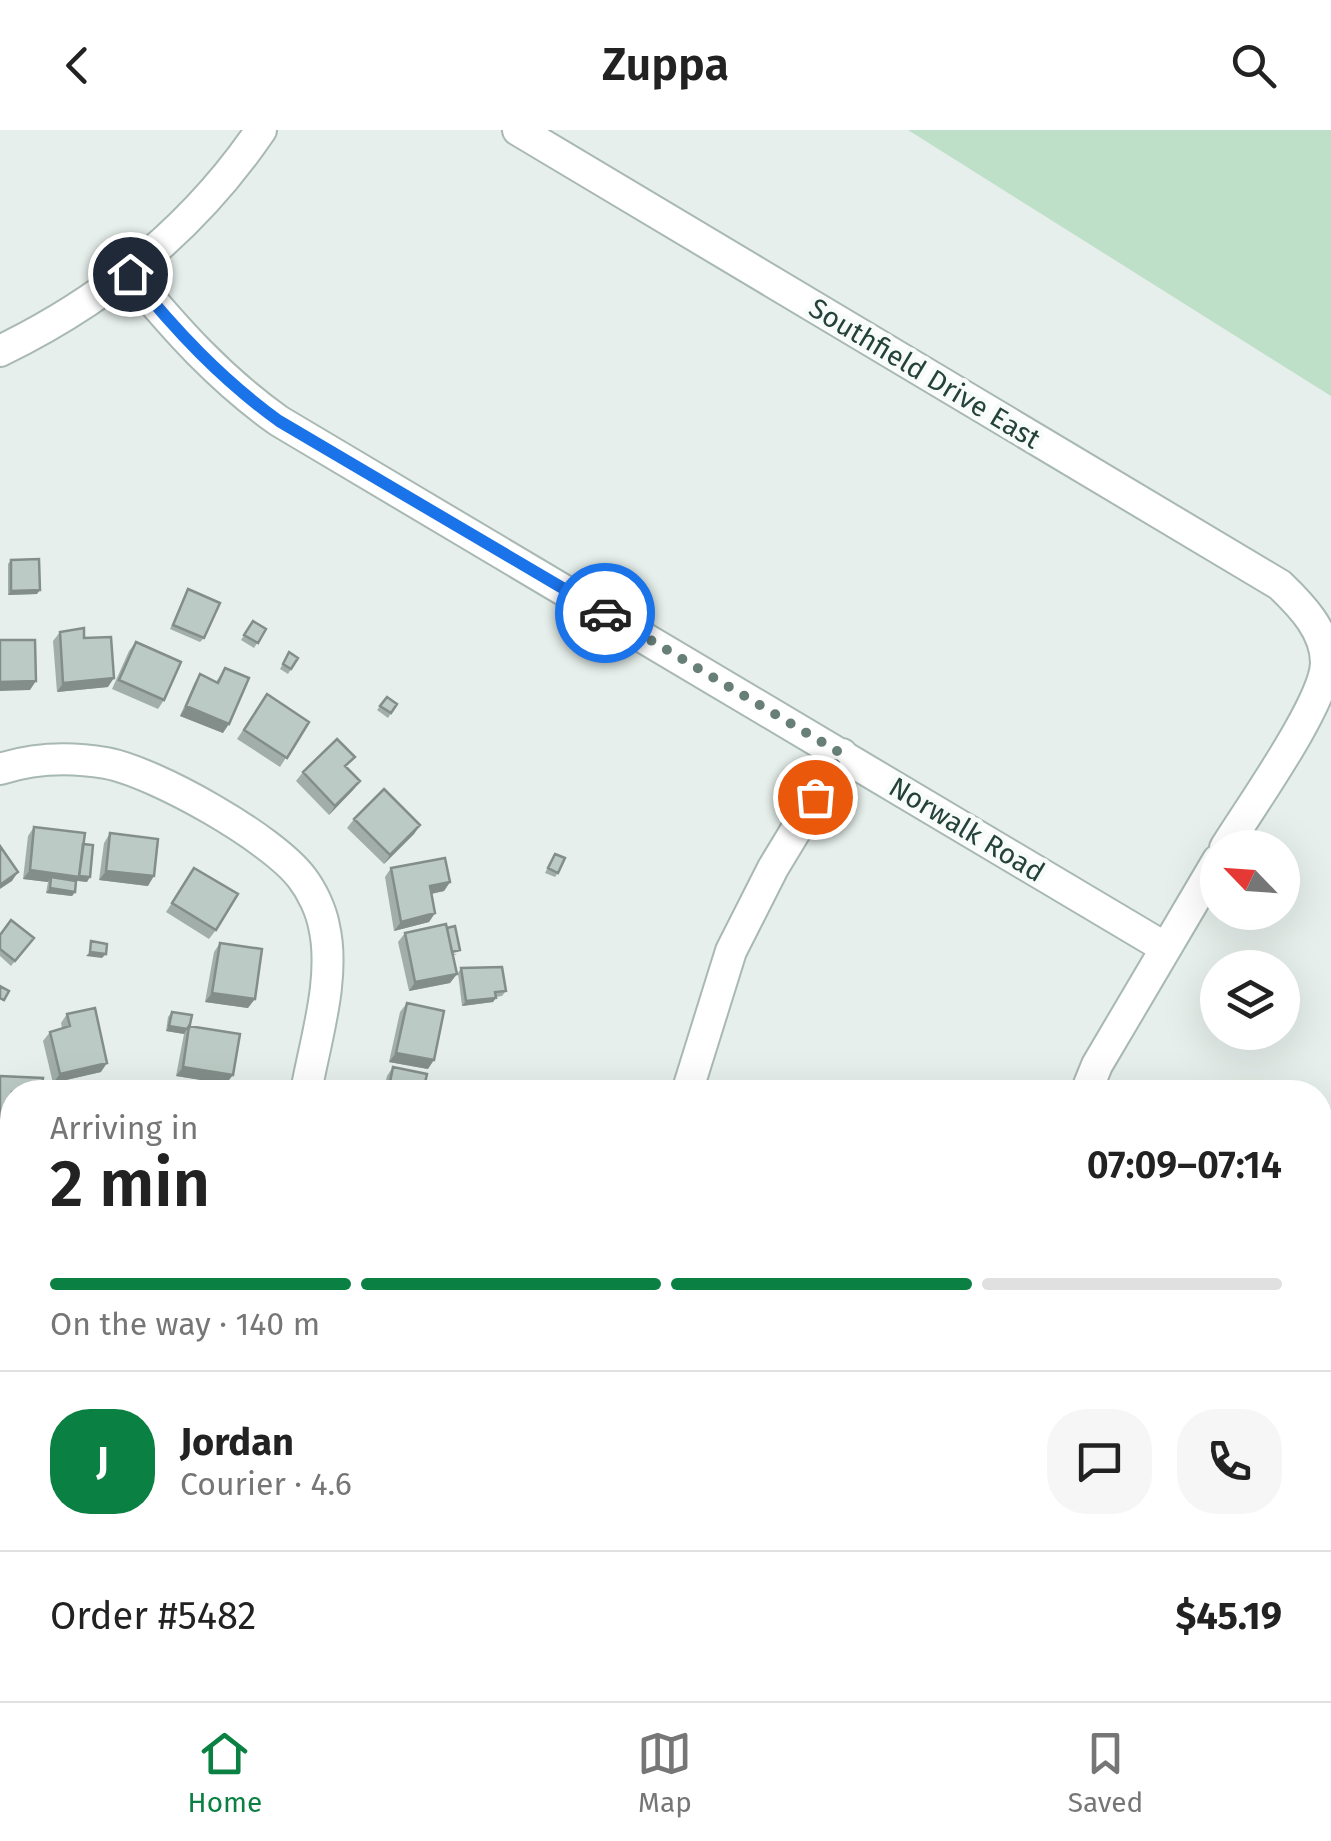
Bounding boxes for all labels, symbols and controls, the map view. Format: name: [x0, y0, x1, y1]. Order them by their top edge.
icon: back: [50, 38, 105, 93]
text: Zuppa: [602, 38, 729, 92]
icon: search: [1226, 38, 1281, 93]
pin: [88, 232, 173, 317]
icon: home: [103, 247, 158, 302]
street label: Southfield Drive East: [803, 291, 1047, 456]
courier: [555, 563, 655, 663]
icon: car: [578, 586, 633, 641]
pin: [773, 755, 858, 840]
icon: bag: [788, 770, 843, 825]
street label: Norwalk Road: [883, 770, 1050, 889]
north arrow: [1200, 830, 1300, 930]
map controls: [1200, 830, 1300, 1050]
button: layers: [1200, 950, 1300, 1050]
text: Arriving in: [50, 1109, 198, 1147]
text: 07:09–07:14: [1087, 1142, 1282, 1188]
text: 2 min: [50, 1145, 210, 1223]
text: On the way · 140 m: [50, 1305, 320, 1343]
button: chat: [1047, 1409, 1152, 1514]
button: phone: [1177, 1409, 1282, 1514]
text: Jordan: [180, 1419, 294, 1465]
text: J: [96, 1438, 109, 1484]
text: Courier · 4.6: [180, 1465, 352, 1503]
text: Order #5482: [50, 1593, 256, 1639]
text: $45.19: [1175, 1593, 1282, 1639]
tab: Home: [188, 1726, 262, 1819]
tab: Map: [637, 1726, 692, 1819]
tab: Saved: [1068, 1726, 1143, 1819]

